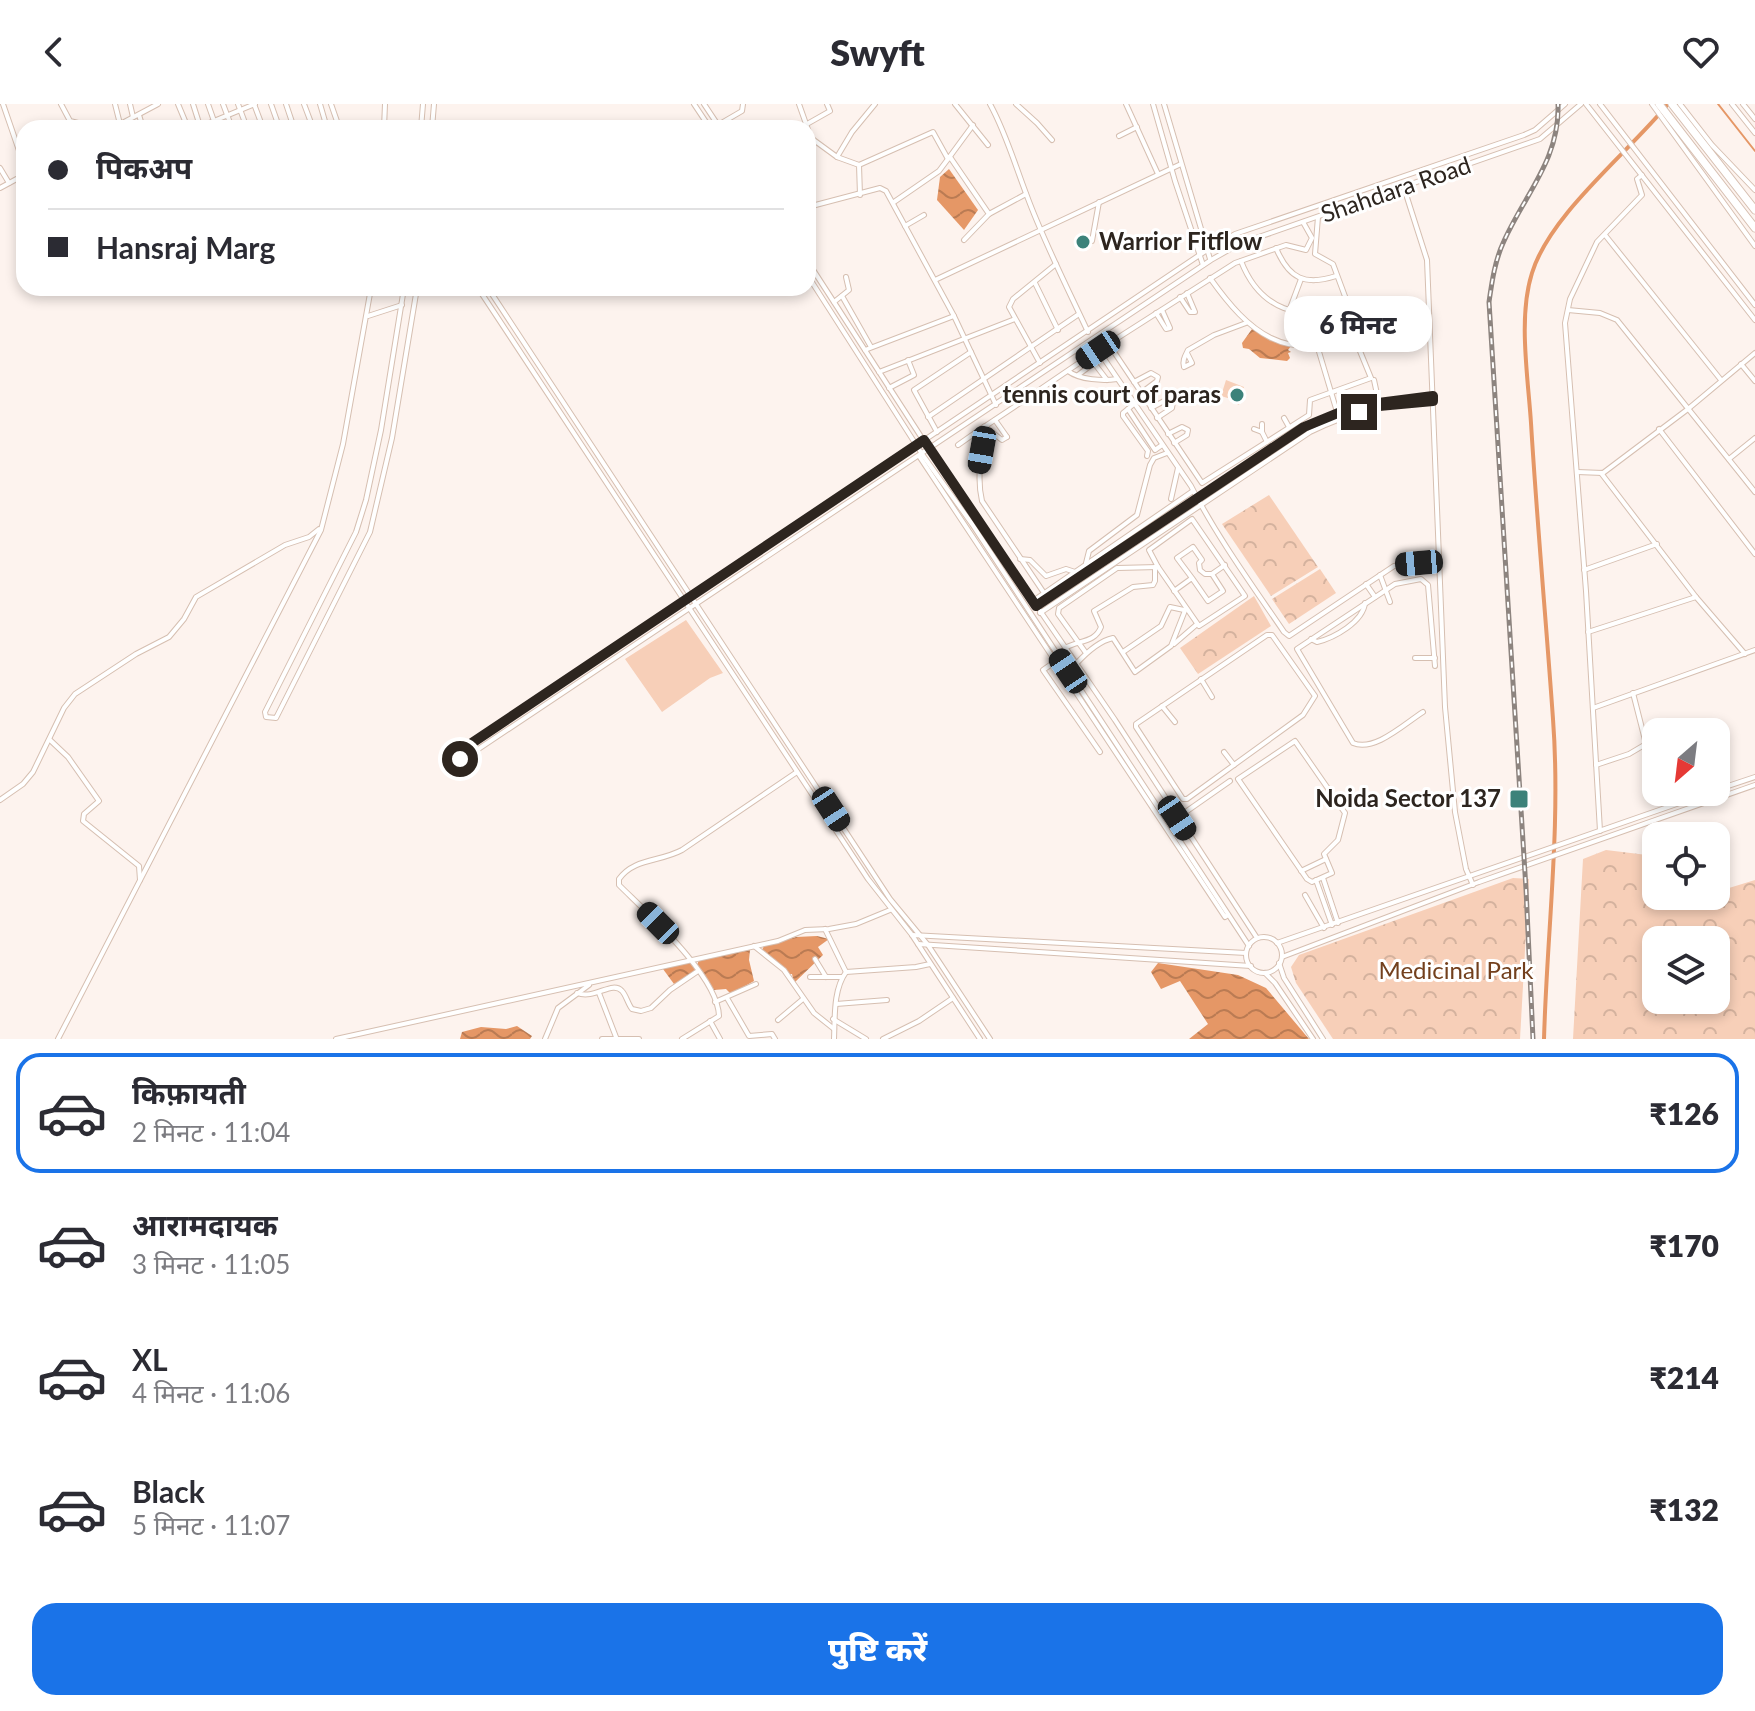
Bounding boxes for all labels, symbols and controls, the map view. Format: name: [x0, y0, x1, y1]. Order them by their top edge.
icon: back: [32, 30, 76, 74]
text: Swyft: [830, 30, 925, 74]
icon: heart: [1679, 30, 1723, 74]
text: पिकअप: [96, 149, 192, 185]
street label: Shahdara Road: [1317, 149, 1474, 228]
place label: Warrior Fitflow: [1099, 226, 1263, 255]
text: Hansraj Marg: [96, 229, 275, 265]
marker: Warrior Fitflow: [1074, 233, 1092, 251]
callout: 6 मिनट: [1285, 296, 1433, 352]
text: 6 मिनट: [1319, 308, 1397, 340]
car: [1071, 327, 1125, 373]
place label: tennis court of paras: [1003, 379, 1221, 408]
marker: tennis court of paras: [1228, 386, 1246, 404]
route end: [1341, 394, 1377, 430]
car: [966, 424, 998, 476]
car: [1394, 549, 1444, 577]
car: [1045, 644, 1091, 698]
north arrow: [1642, 718, 1730, 806]
map controls: [1642, 718, 1730, 1014]
route start: [442, 741, 478, 777]
car: [808, 782, 854, 836]
place label: Noida Sector 137: [1315, 783, 1501, 812]
marker: Noida Sector 137: [1508, 788, 1530, 810]
car: [1154, 791, 1200, 845]
button: locate: [1642, 822, 1730, 910]
car: [633, 898, 683, 948]
button: layers: [1642, 926, 1730, 1014]
park label: Medicinal Park: [1378, 955, 1534, 984]
text: किफ़ायती: [132, 1074, 246, 1110]
icon: car: [36, 1077, 108, 1149]
text: ₹126: [1649, 1095, 1719, 1131]
text: 2 मिनट · 11:04: [132, 1116, 290, 1148]
text: आरामदायक: [132, 1206, 278, 1242]
icon: car: [36, 1209, 108, 1281]
text: ₹170: [1649, 1227, 1719, 1263]
text: 3 मिनट · 11:05: [132, 1248, 290, 1280]
icon: car: [36, 1341, 108, 1413]
text: XL: [132, 1341, 168, 1377]
text: ₹214: [1649, 1359, 1719, 1395]
text: 4 मिनट · 11:06: [132, 1377, 290, 1409]
icon: car: [36, 1473, 108, 1545]
text: Black: [132, 1473, 205, 1509]
text: ₹132: [1649, 1491, 1719, 1527]
text: 5 मिनट · 11:07: [132, 1509, 290, 1541]
button: पुष्टि करें: [32, 1603, 1723, 1695]

